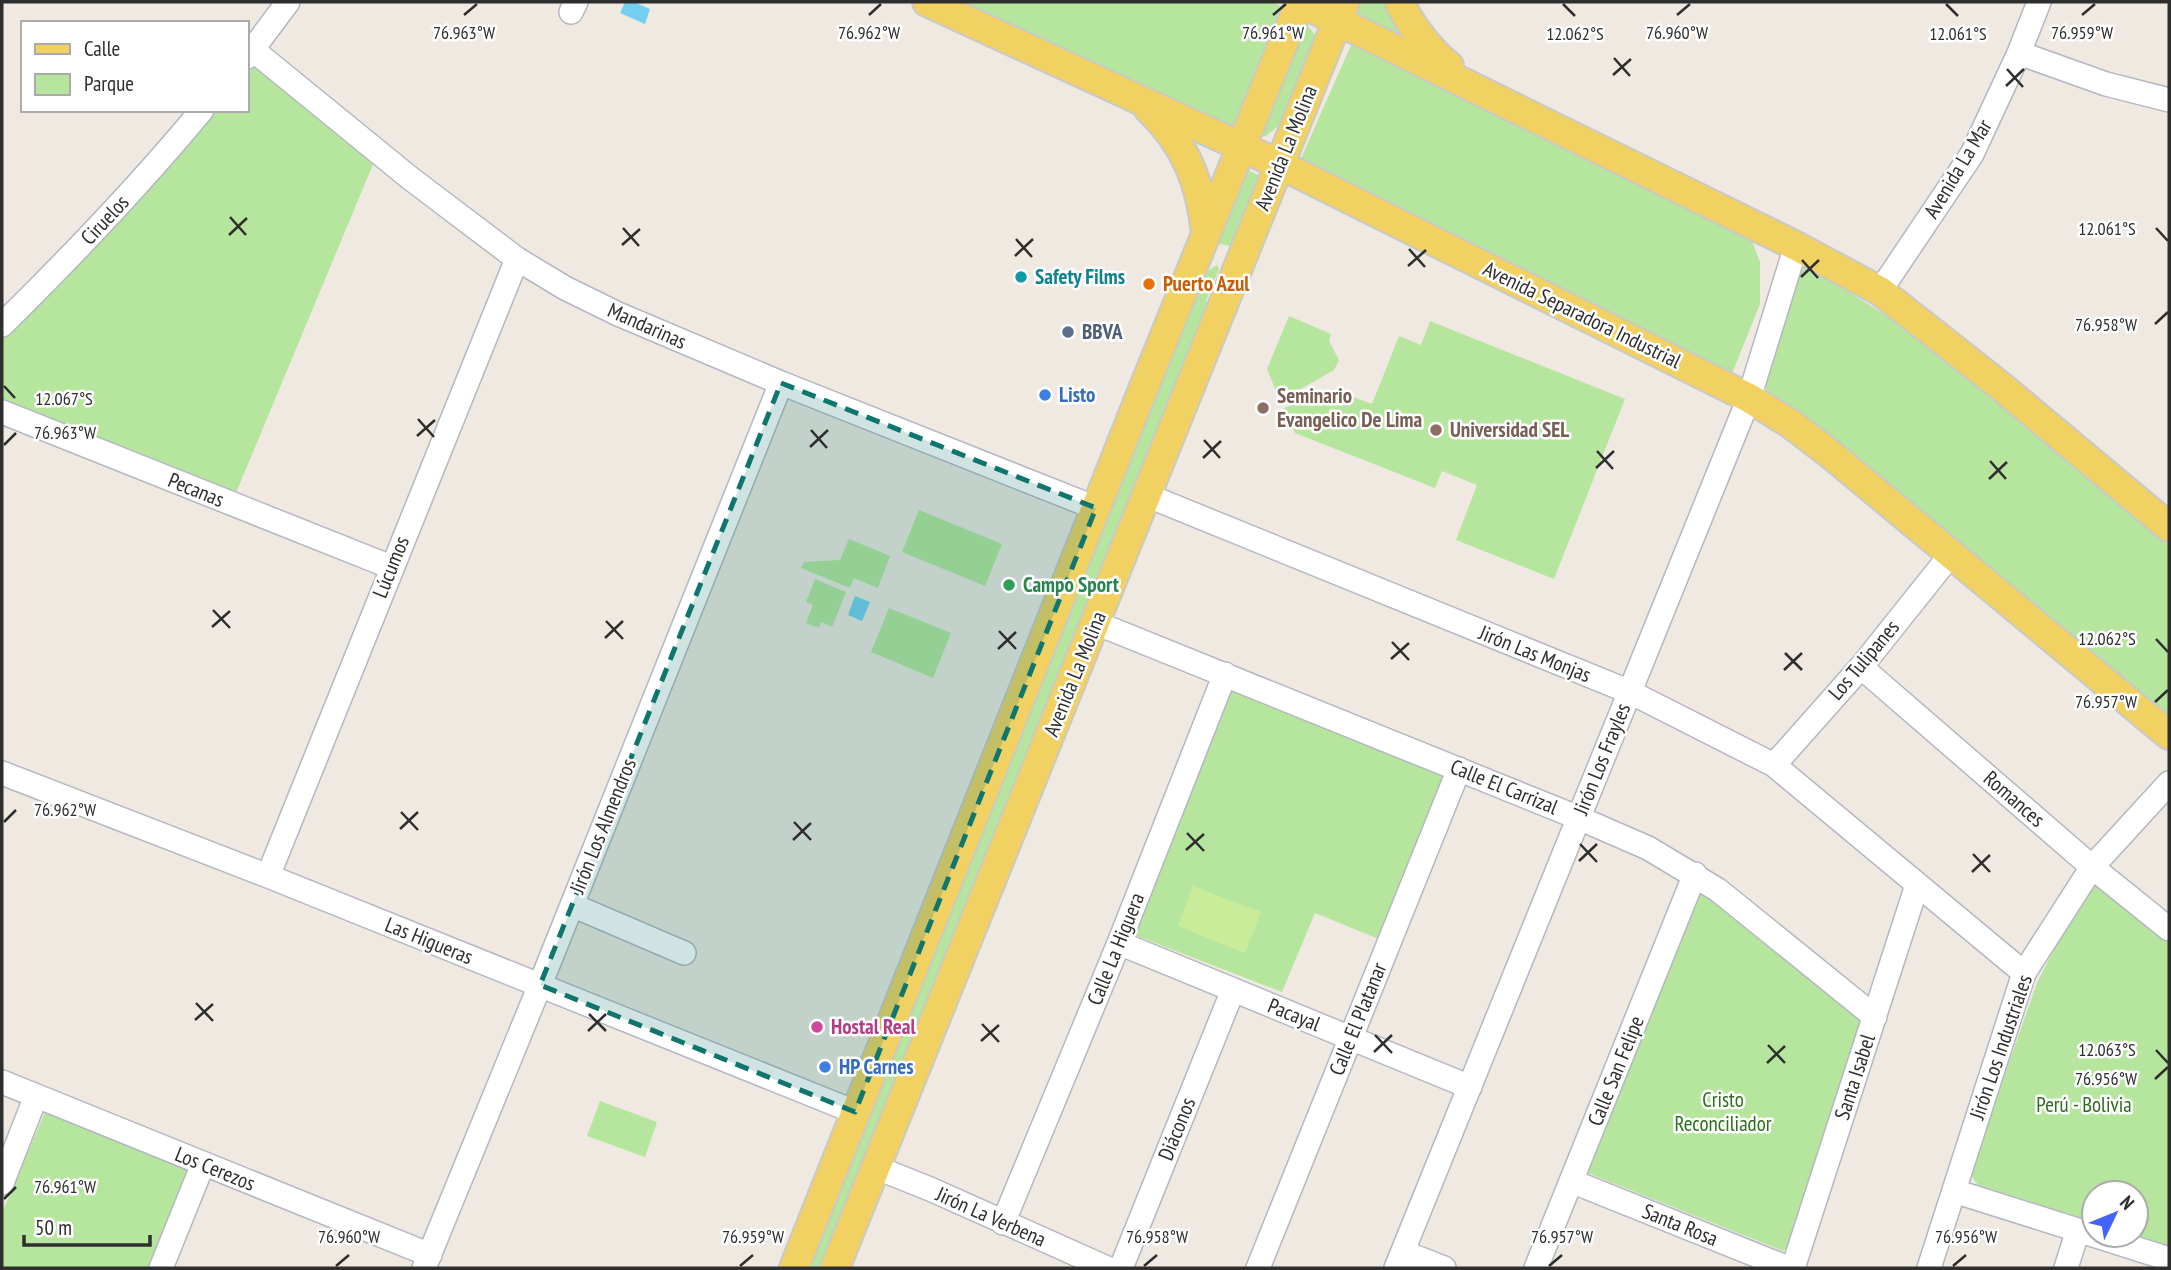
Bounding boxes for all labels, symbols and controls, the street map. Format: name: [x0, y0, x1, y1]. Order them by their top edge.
legend: [21, 21, 248, 112]
text: 76.963°W: [433, 21, 495, 44]
text: 76.962°W: [838, 21, 900, 44]
text: 76.961°W: [1242, 21, 1304, 44]
text: 76.960°W: [1646, 21, 1708, 44]
text: 76.959°W: [2051, 21, 2113, 44]
text: 12.062°S: [1546, 22, 1604, 45]
text: 12.061°S: [1929, 22, 1987, 45]
text: Calle: [84, 35, 120, 62]
text: Parque: [84, 70, 134, 97]
street label: Avenida La Molina: [1248, 81, 1323, 214]
street label: Avenida La Mar: [1918, 114, 1998, 223]
street label: Ciruelos: [75, 189, 135, 250]
text: 12.061°S: [2078, 217, 2136, 240]
street label: Avenida Separadora Industrial: [1479, 255, 1686, 374]
place label: Safety Films: [1035, 263, 1125, 290]
marker: Safety Films: [1013, 269, 1029, 285]
place label: Puerto Azul: [1163, 270, 1250, 297]
marker: Puerto Azul: [1141, 276, 1157, 292]
street label: Mandarinas: [604, 296, 691, 355]
text: 76.958°W: [2075, 313, 2137, 336]
place label: BBVA: [1082, 318, 1123, 345]
marker: BBVA: [1060, 324, 1076, 340]
place label: Listo: [1059, 381, 1095, 408]
place label: Seminario Evangelico De Lima: [1277, 382, 1422, 433]
text: 12.067°S: [35, 387, 93, 410]
marker: Listo: [1037, 387, 1053, 403]
marker: Seminario Evangelico De Lima: [1255, 400, 1271, 416]
place label: Universidad SEL: [1450, 416, 1569, 443]
text: 76.963°W: [34, 421, 96, 444]
marker: Universidad SEL: [1428, 422, 1444, 438]
street label: Pecanas: [164, 466, 228, 513]
street label: Lúcumos: [366, 532, 415, 602]
place label: Campo Sport: [1023, 571, 1119, 598]
marker: Campo Sport: [1001, 577, 1017, 593]
street label: Avenida La Molina: [1037, 607, 1112, 740]
street label: Los Tulipanes: [1822, 614, 1905, 705]
street label: Jirón Las Monjas: [1474, 619, 1595, 688]
text: 12.062°S: [2078, 627, 2136, 650]
text: 76.957°W: [2075, 690, 2137, 713]
street label: Jirón Los Frayles: [1567, 699, 1636, 819]
street label: Calle El Carrizal: [1446, 753, 1562, 820]
street label: Jirón Los Almendros: [563, 754, 642, 898]
street label: Romances: [1978, 765, 2051, 833]
text: 76.962°W: [34, 798, 96, 821]
street label: Calle La Higuera: [1081, 889, 1150, 1009]
street label: Las Higueras: [381, 911, 477, 970]
street label: Calle El Platanar: [1323, 958, 1392, 1079]
street label: Jirón Los Industriales: [1963, 971, 2038, 1124]
street label: Pacayal: [1264, 992, 1325, 1037]
street label: Calle San Felipe: [1581, 1012, 1650, 1130]
place label: Hostal Real: [831, 1013, 916, 1040]
marker: Hostal Real: [809, 1019, 825, 1035]
street label: Santa Isabel: [1828, 1031, 1881, 1123]
text: 12.063°S: [2078, 1038, 2136, 1061]
place label: HP Carnes: [839, 1053, 914, 1080]
marker: HP Carnes: [817, 1059, 833, 1075]
text: 76.956°W: [2075, 1067, 2137, 1090]
park label: Cristo Reconciliador: [1675, 1086, 1772, 1137]
park label: Perú - Bolivia: [2036, 1091, 2132, 1118]
street label: Diáconos: [1152, 1093, 1201, 1164]
street label: Los Cerezos: [171, 1140, 259, 1197]
text: 76.961°W: [34, 1175, 96, 1198]
north arrow: [2080, 1179, 2150, 1249]
street label: Jirón La Verbena: [931, 1180, 1050, 1253]
text: N: [2115, 1190, 2140, 1214]
street label: Santa Rosa: [1638, 1197, 1722, 1252]
scale bar: [24, 1204, 150, 1248]
text: 50 m: [35, 1214, 72, 1241]
text: 76.960°W: [318, 1225, 380, 1248]
text: 76.959°W: [722, 1225, 784, 1248]
text: 76.958°W: [1126, 1225, 1188, 1248]
text: 76.957°W: [1531, 1225, 1593, 1248]
text: 76.956°W: [1935, 1225, 1997, 1248]

